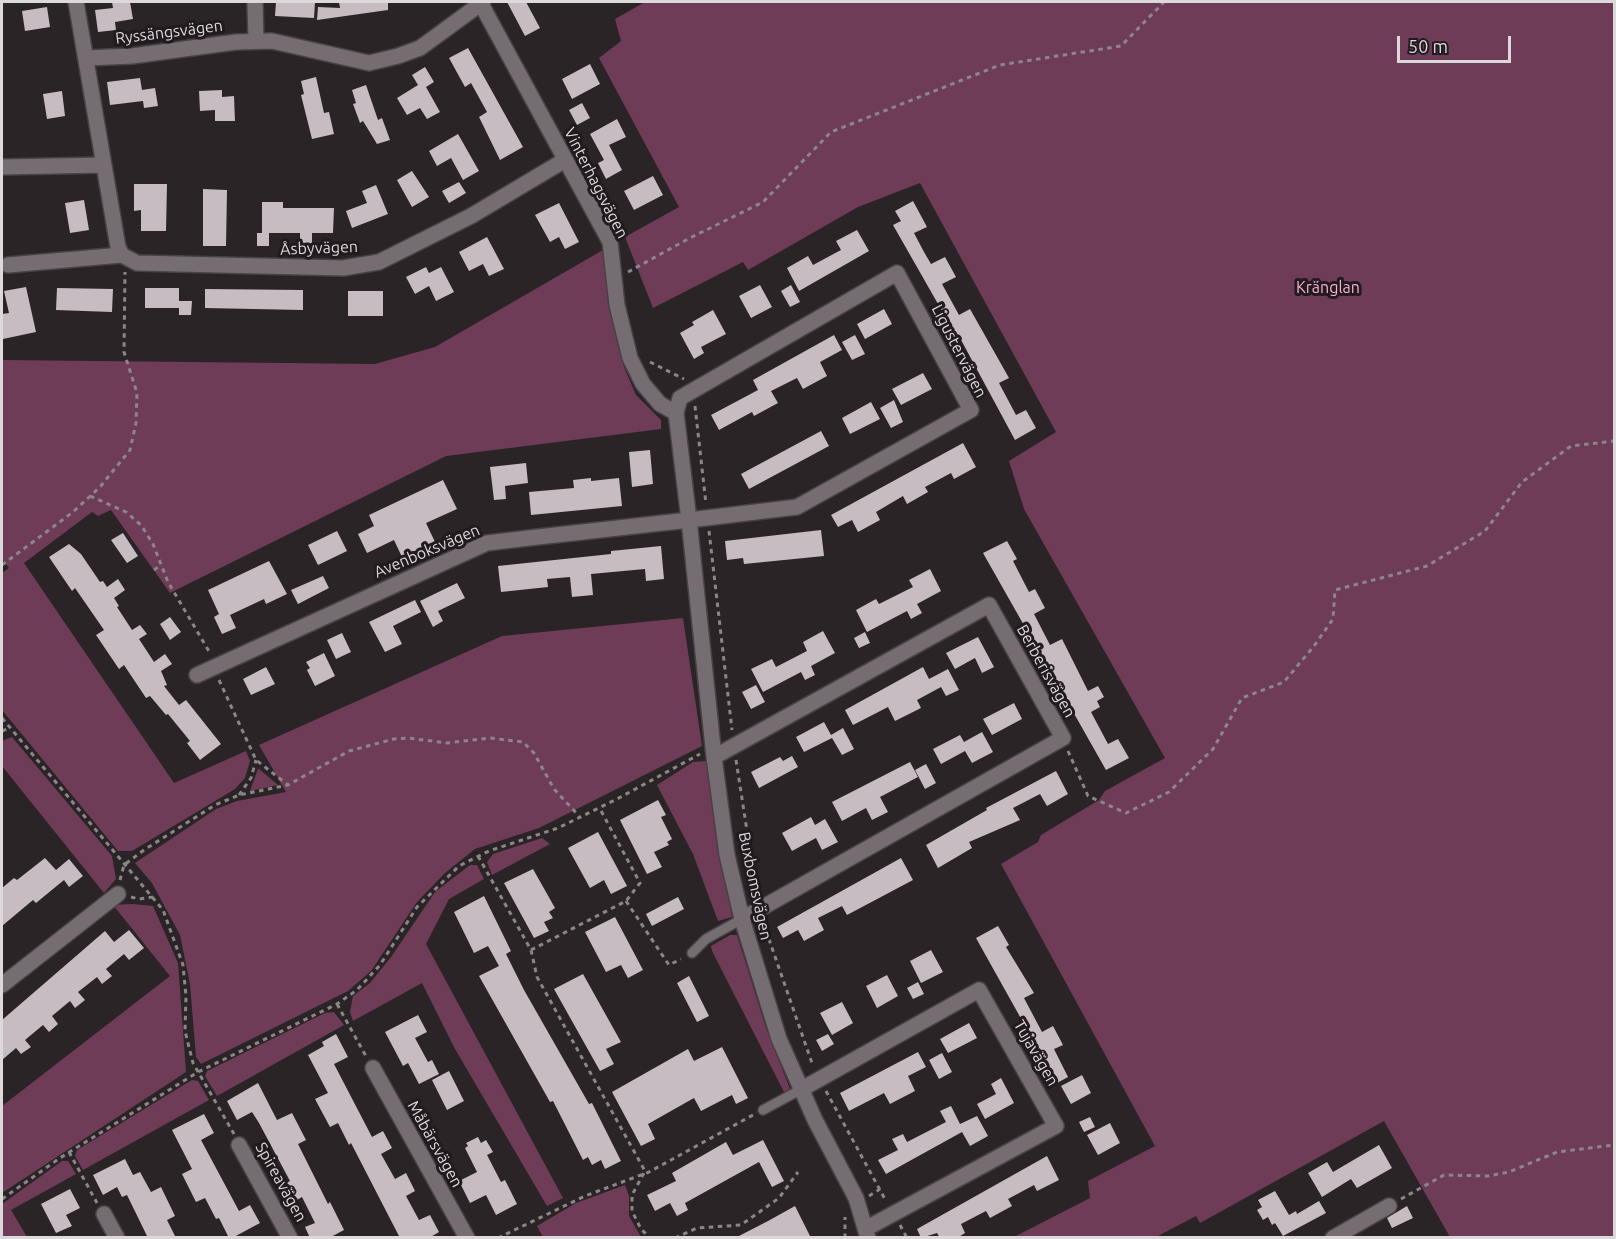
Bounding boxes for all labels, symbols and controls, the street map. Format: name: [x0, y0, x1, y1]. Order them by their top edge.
street label: Ryssängsvägen: [114, 16, 224, 48]
scale bar: [1400, 24, 1514, 62]
text: 50 m: [1408, 36, 1448, 56]
street label: Vinterhagsvägen: [560, 124, 632, 242]
street label: Åsbyvägen: [280, 237, 358, 259]
park label: Kränglan: [1296, 278, 1360, 298]
street label: Ligustervägen: [927, 301, 991, 401]
street label: Avenboksvägen: [371, 520, 483, 582]
street label: Berberisvägen: [1013, 621, 1079, 721]
street label: Buxbomsvägen: [734, 830, 776, 942]
street label: Tujavägen: [1009, 1017, 1063, 1089]
street label: Måbärsvägen: [403, 1097, 467, 1191]
street label: Spireavägen: [251, 1139, 311, 1225]

